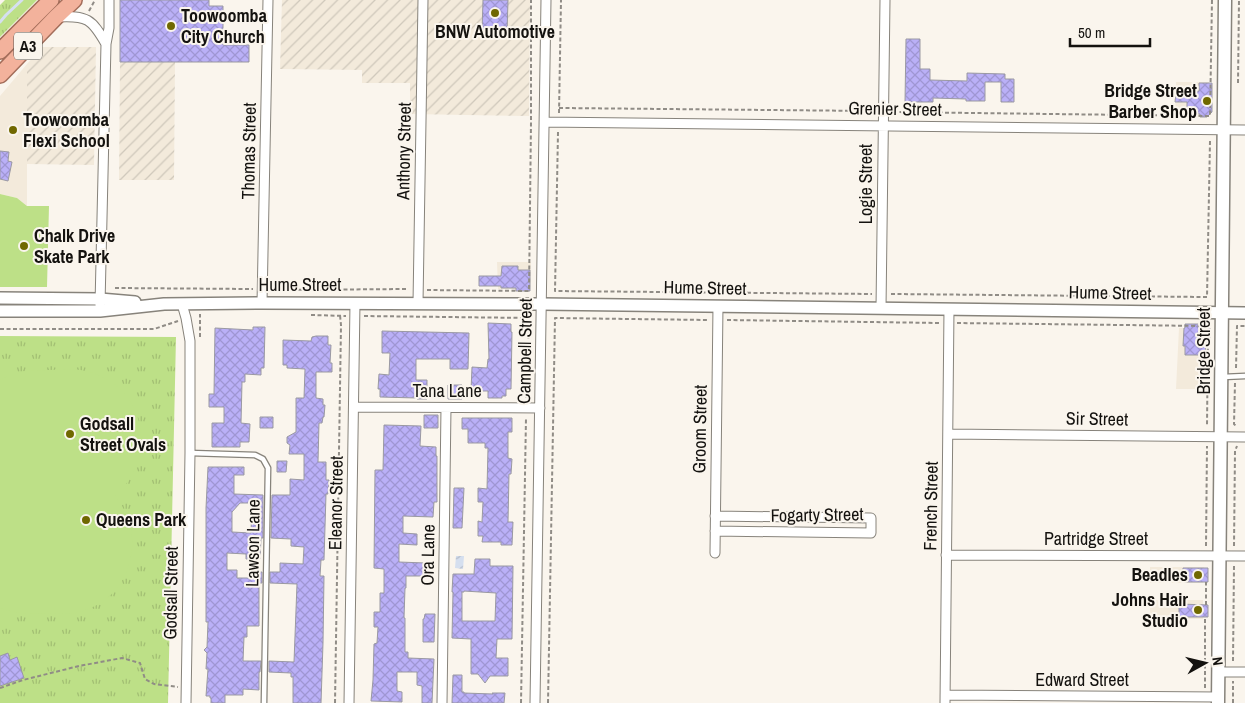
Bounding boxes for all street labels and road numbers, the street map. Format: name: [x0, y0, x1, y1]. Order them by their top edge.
road number: A3: [14, 32, 42, 59]
street label: Grenier Street: [848, 95, 942, 122]
street label: Thomas Street: [235, 102, 262, 200]
street label: Anthony Street: [390, 102, 417, 201]
street label: Logie Street: [853, 144, 878, 224]
street label: Hume Street: [259, 272, 341, 297]
street label: Hume Street: [663, 274, 747, 301]
street label: Hume Street: [1068, 279, 1152, 306]
street label: Campbell Street: [511, 298, 538, 404]
street label: Bridge Street: [1191, 308, 1216, 394]
street label: Tana Lane: [412, 378, 482, 403]
street label: Groom Street: [686, 384, 713, 474]
street label: Sir Street: [1066, 405, 1128, 432]
street label: Eleanor Street: [322, 456, 349, 550]
street label: French Street: [917, 461, 944, 551]
street label: Lawson Lane: [239, 499, 266, 587]
street label: Fogarty Street: [770, 501, 864, 528]
street label: Ora Lane: [414, 524, 441, 586]
street label: Partridge Street: [1044, 526, 1148, 551]
street label: Godsall Street: [157, 546, 184, 640]
street label: Edward Street: [1035, 667, 1129, 692]

